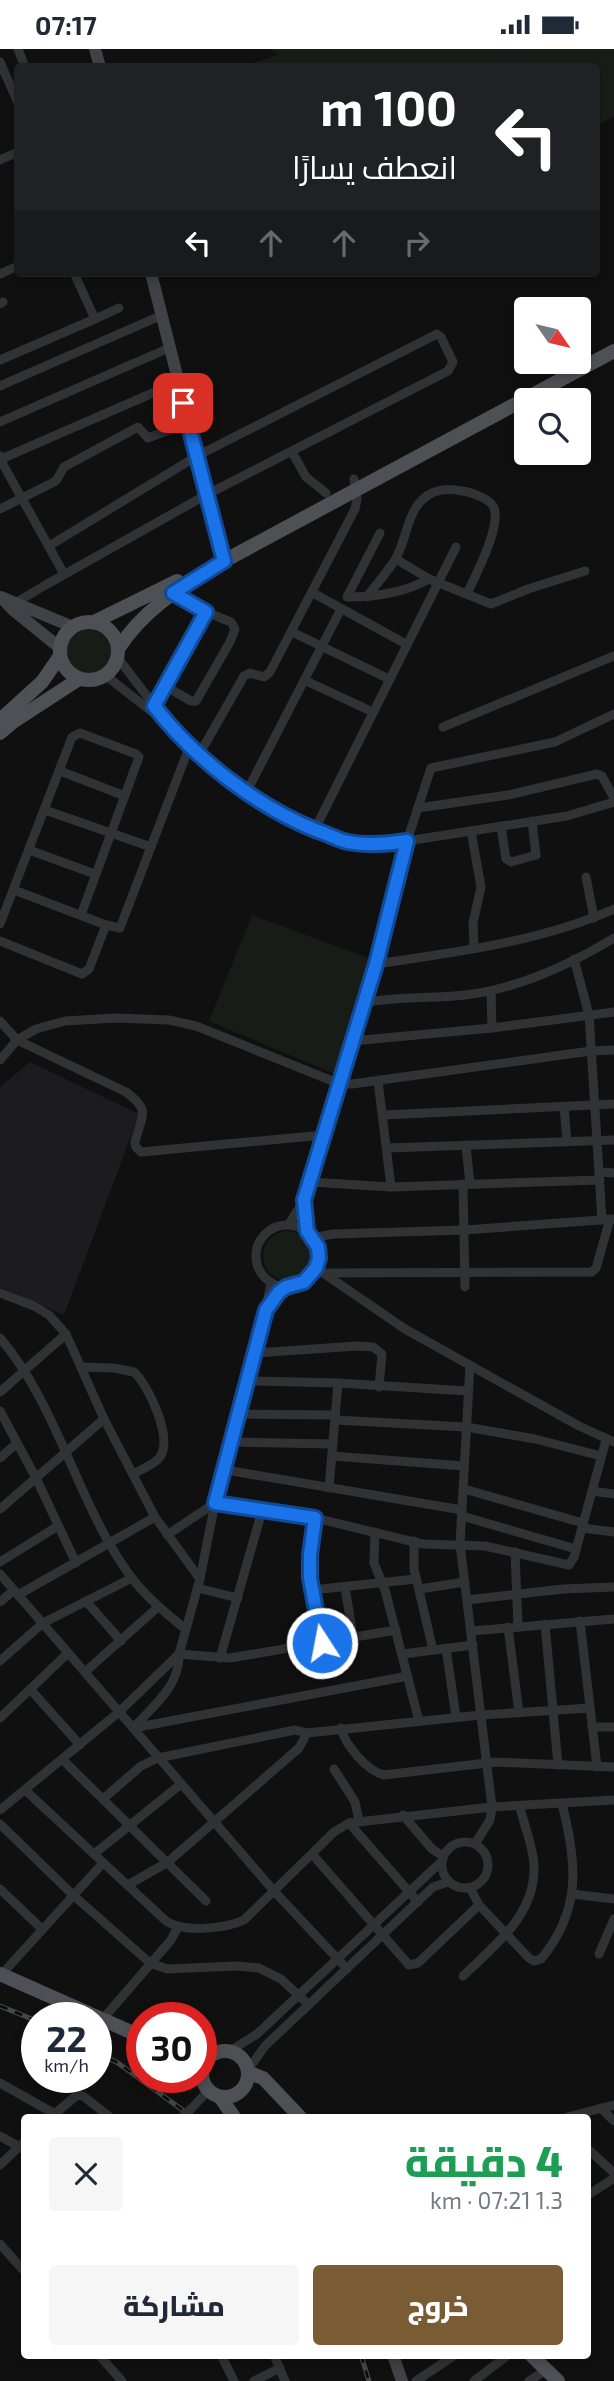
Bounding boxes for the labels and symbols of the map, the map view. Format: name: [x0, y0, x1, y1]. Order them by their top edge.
north arrow: [514, 297, 592, 375]
pin: [153, 373, 213, 433]
position arrow: [285, 1606, 359, 1680]
speed limit sign: 30: [126, 2002, 217, 2093]

